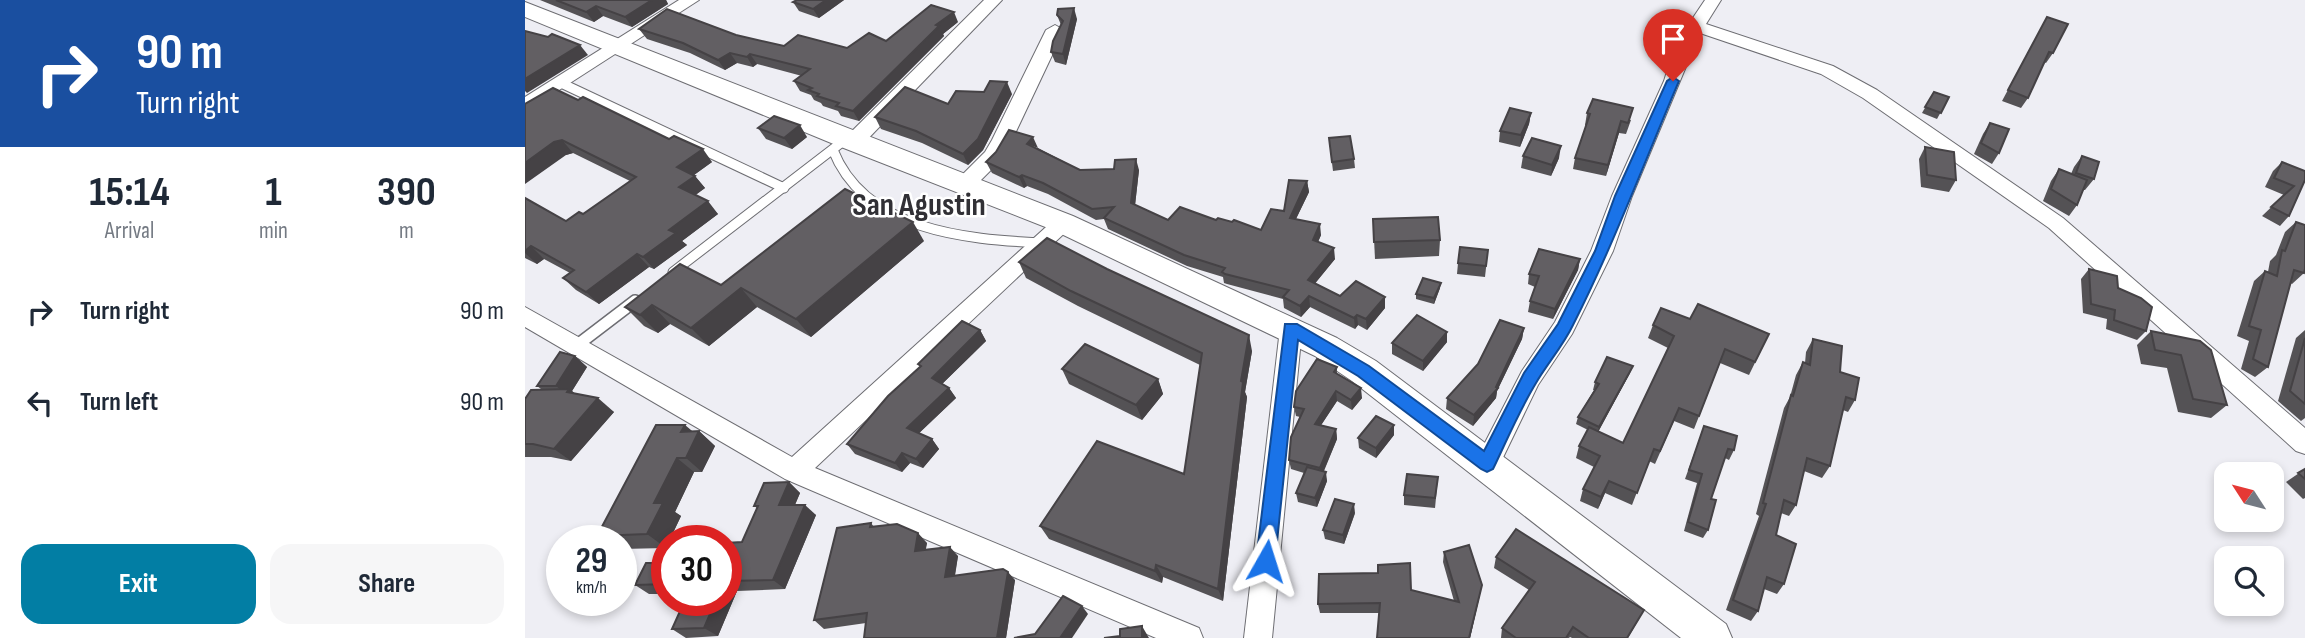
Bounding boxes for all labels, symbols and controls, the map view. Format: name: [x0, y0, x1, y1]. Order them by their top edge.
pin: [1643, 9, 1703, 81]
icon: arrive: [1654, 20, 1692, 58]
text: 90 m: [136, 24, 223, 83]
icon: right: [21, 28, 112, 119]
text: Turn right: [136, 84, 240, 123]
text: 15:14: [89, 167, 170, 218]
text: 1: [265, 167, 282, 218]
text: 390: [377, 167, 436, 218]
district label: San Agustin: [852, 186, 986, 225]
text: Arrival: [105, 217, 154, 245]
text: min: [259, 217, 288, 245]
text: m: [399, 217, 414, 245]
icon: right: [21, 293, 59, 331]
text: Turn right: [80, 296, 169, 327]
text: 90 m: [460, 296, 504, 327]
icon: left: [21, 384, 59, 422]
text: Turn left: [80, 387, 158, 418]
text: 90 m: [460, 387, 504, 418]
north arrow: [2214, 462, 2284, 532]
map controls: [2214, 462, 2284, 616]
position arrow: [1229, 524, 1303, 598]
speed limit sign: 30: [651, 525, 742, 616]
text: 29: [576, 540, 607, 583]
button: Exit: [21, 544, 256, 624]
button: Share: [270, 544, 504, 624]
button: search: [2214, 546, 2284, 616]
text: km/h: [576, 577, 607, 598]

